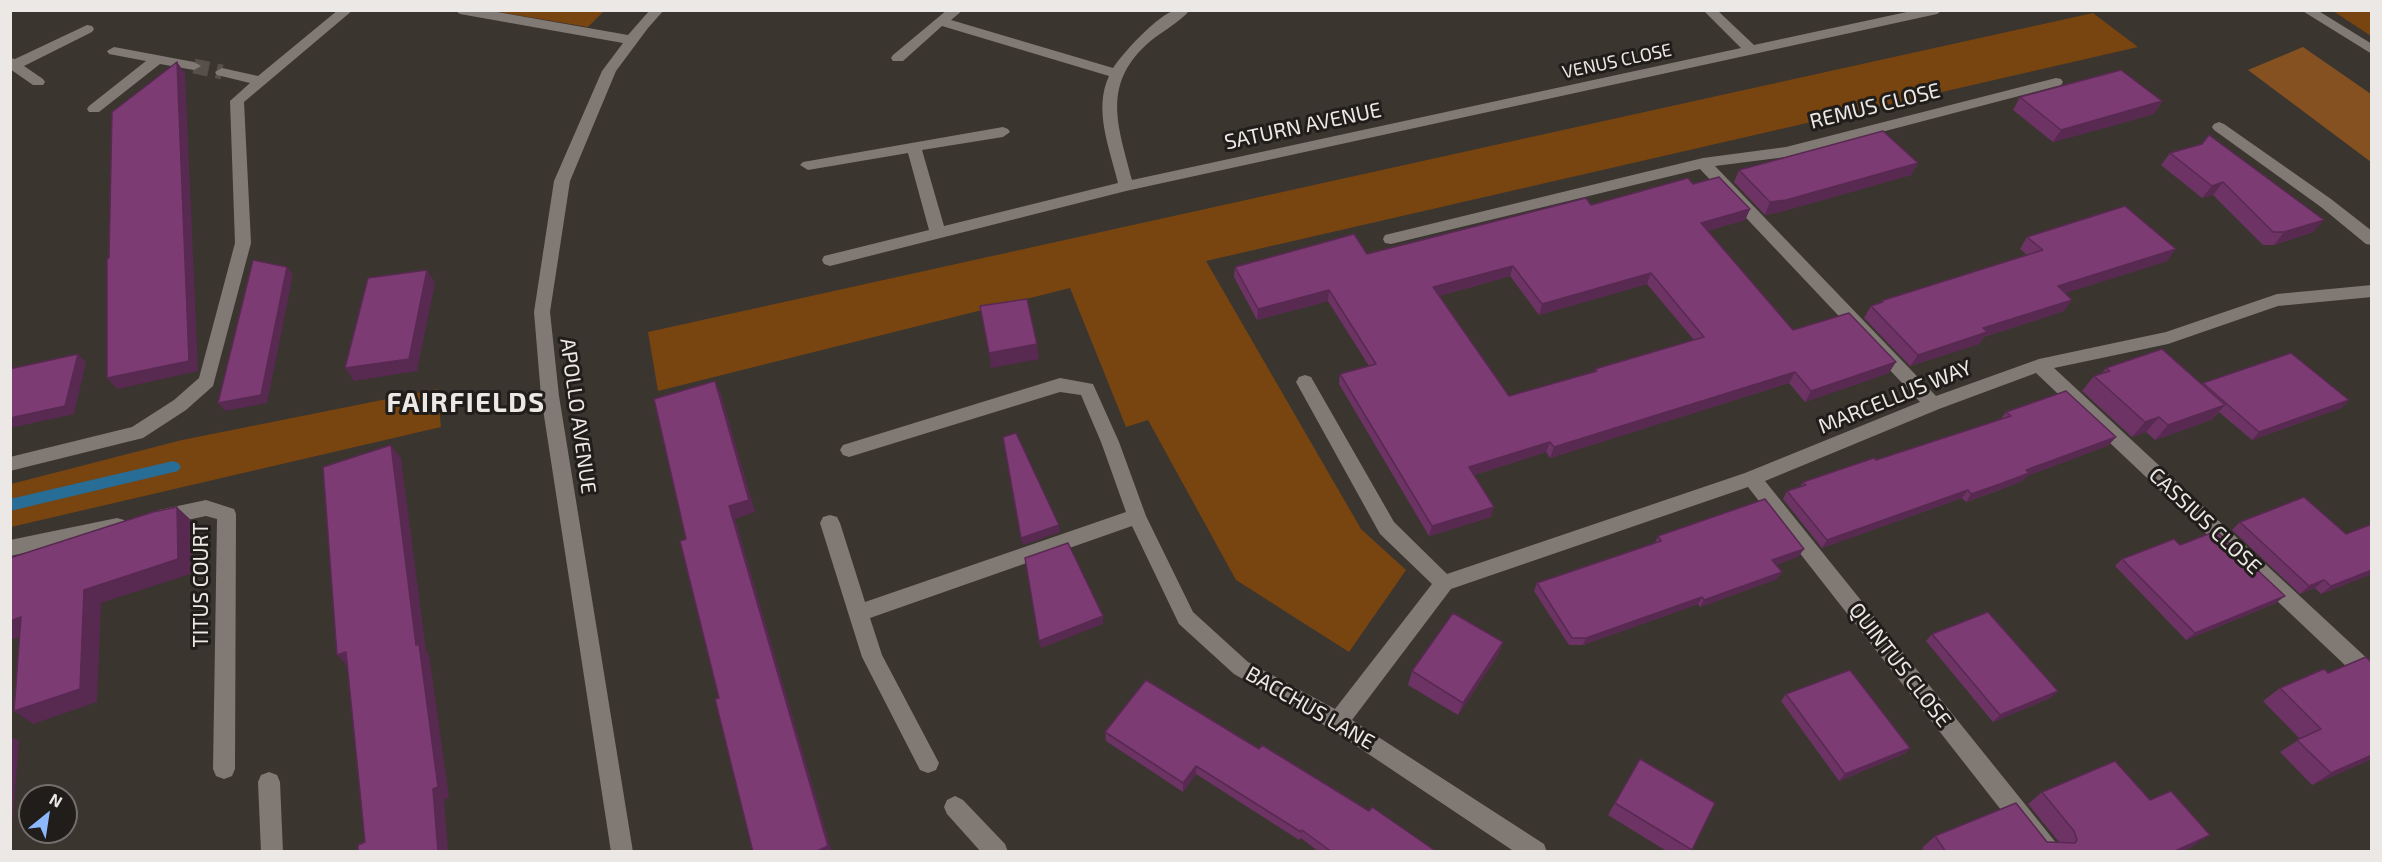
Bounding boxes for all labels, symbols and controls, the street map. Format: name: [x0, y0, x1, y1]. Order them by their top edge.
street label: VENUS CLOSE: [1560, 39, 1674, 83]
street label: REMUS CLOSE: [1807, 78, 1943, 134]
street label: SATURN AVENUE: [1222, 97, 1384, 155]
street label: APOLLO AVENUE: [555, 337, 601, 495]
street label: MARCELLUS WAY: [1815, 355, 1975, 439]
district label: FAIRFIELDS: [386, 387, 546, 419]
street label: CASSIUS CLOSE: [2144, 462, 2266, 580]
street label: TITUS COURT: [188, 522, 214, 648]
street label: QUINTUS CLOSE: [1844, 598, 1956, 732]
street label: BACCHUS LANE: [1241, 661, 1379, 755]
north arrow: [18, 784, 78, 844]
text: N: [46, 789, 66, 811]

